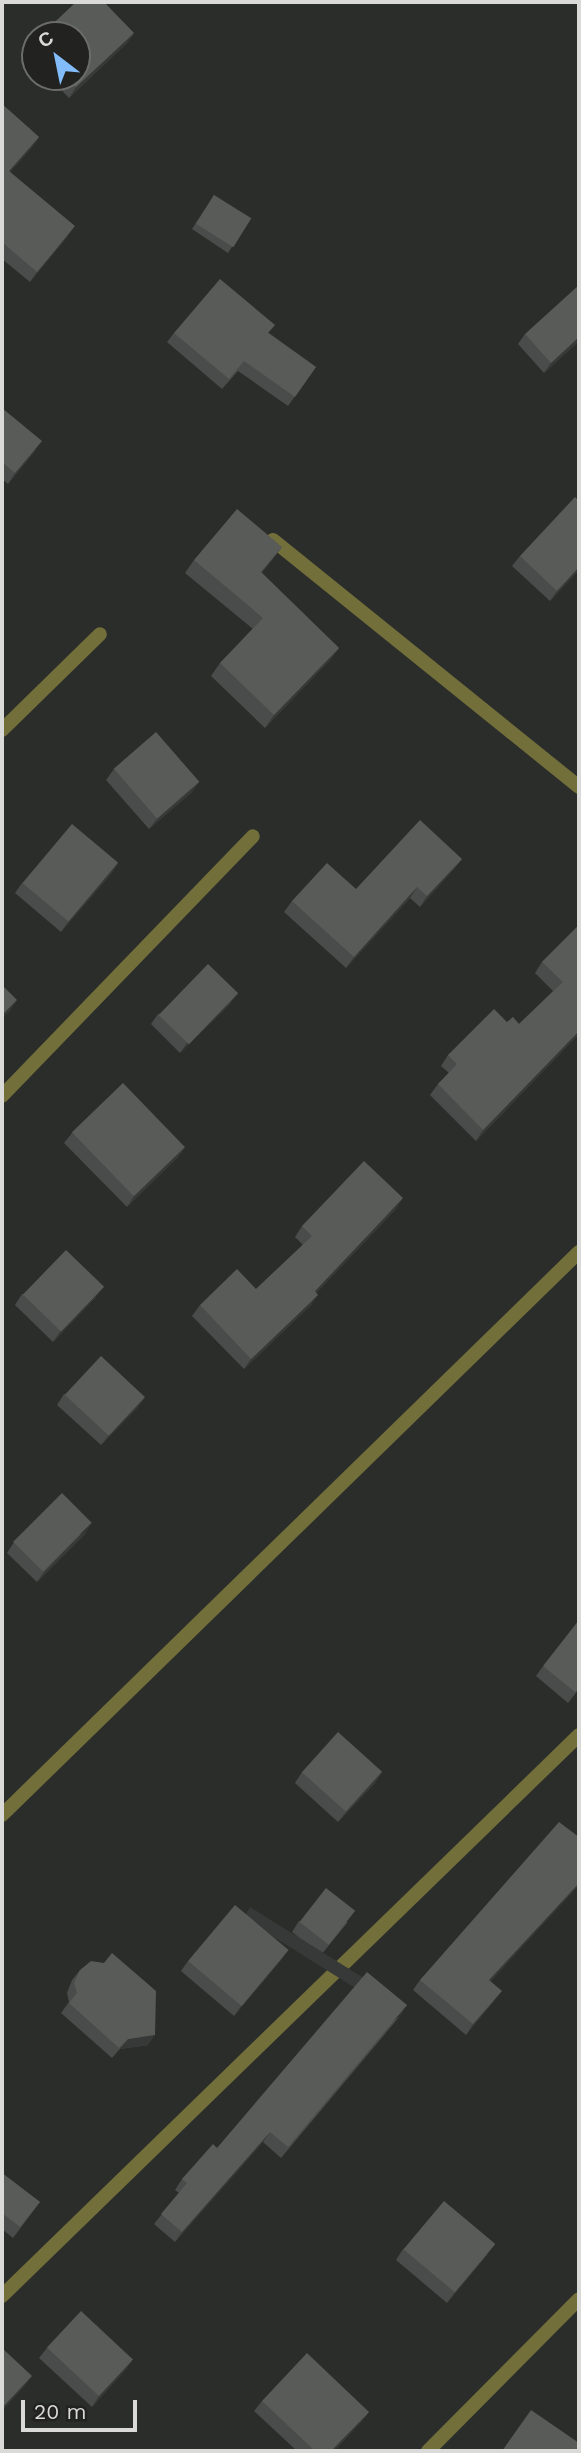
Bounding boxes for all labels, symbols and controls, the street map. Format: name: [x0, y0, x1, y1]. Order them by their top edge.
north arrow: [21, 21, 91, 91]
text: С: [34, 26, 58, 53]
scale bar: [24, 2386, 140, 2430]
text: 20 m: [34, 2399, 86, 2424]

